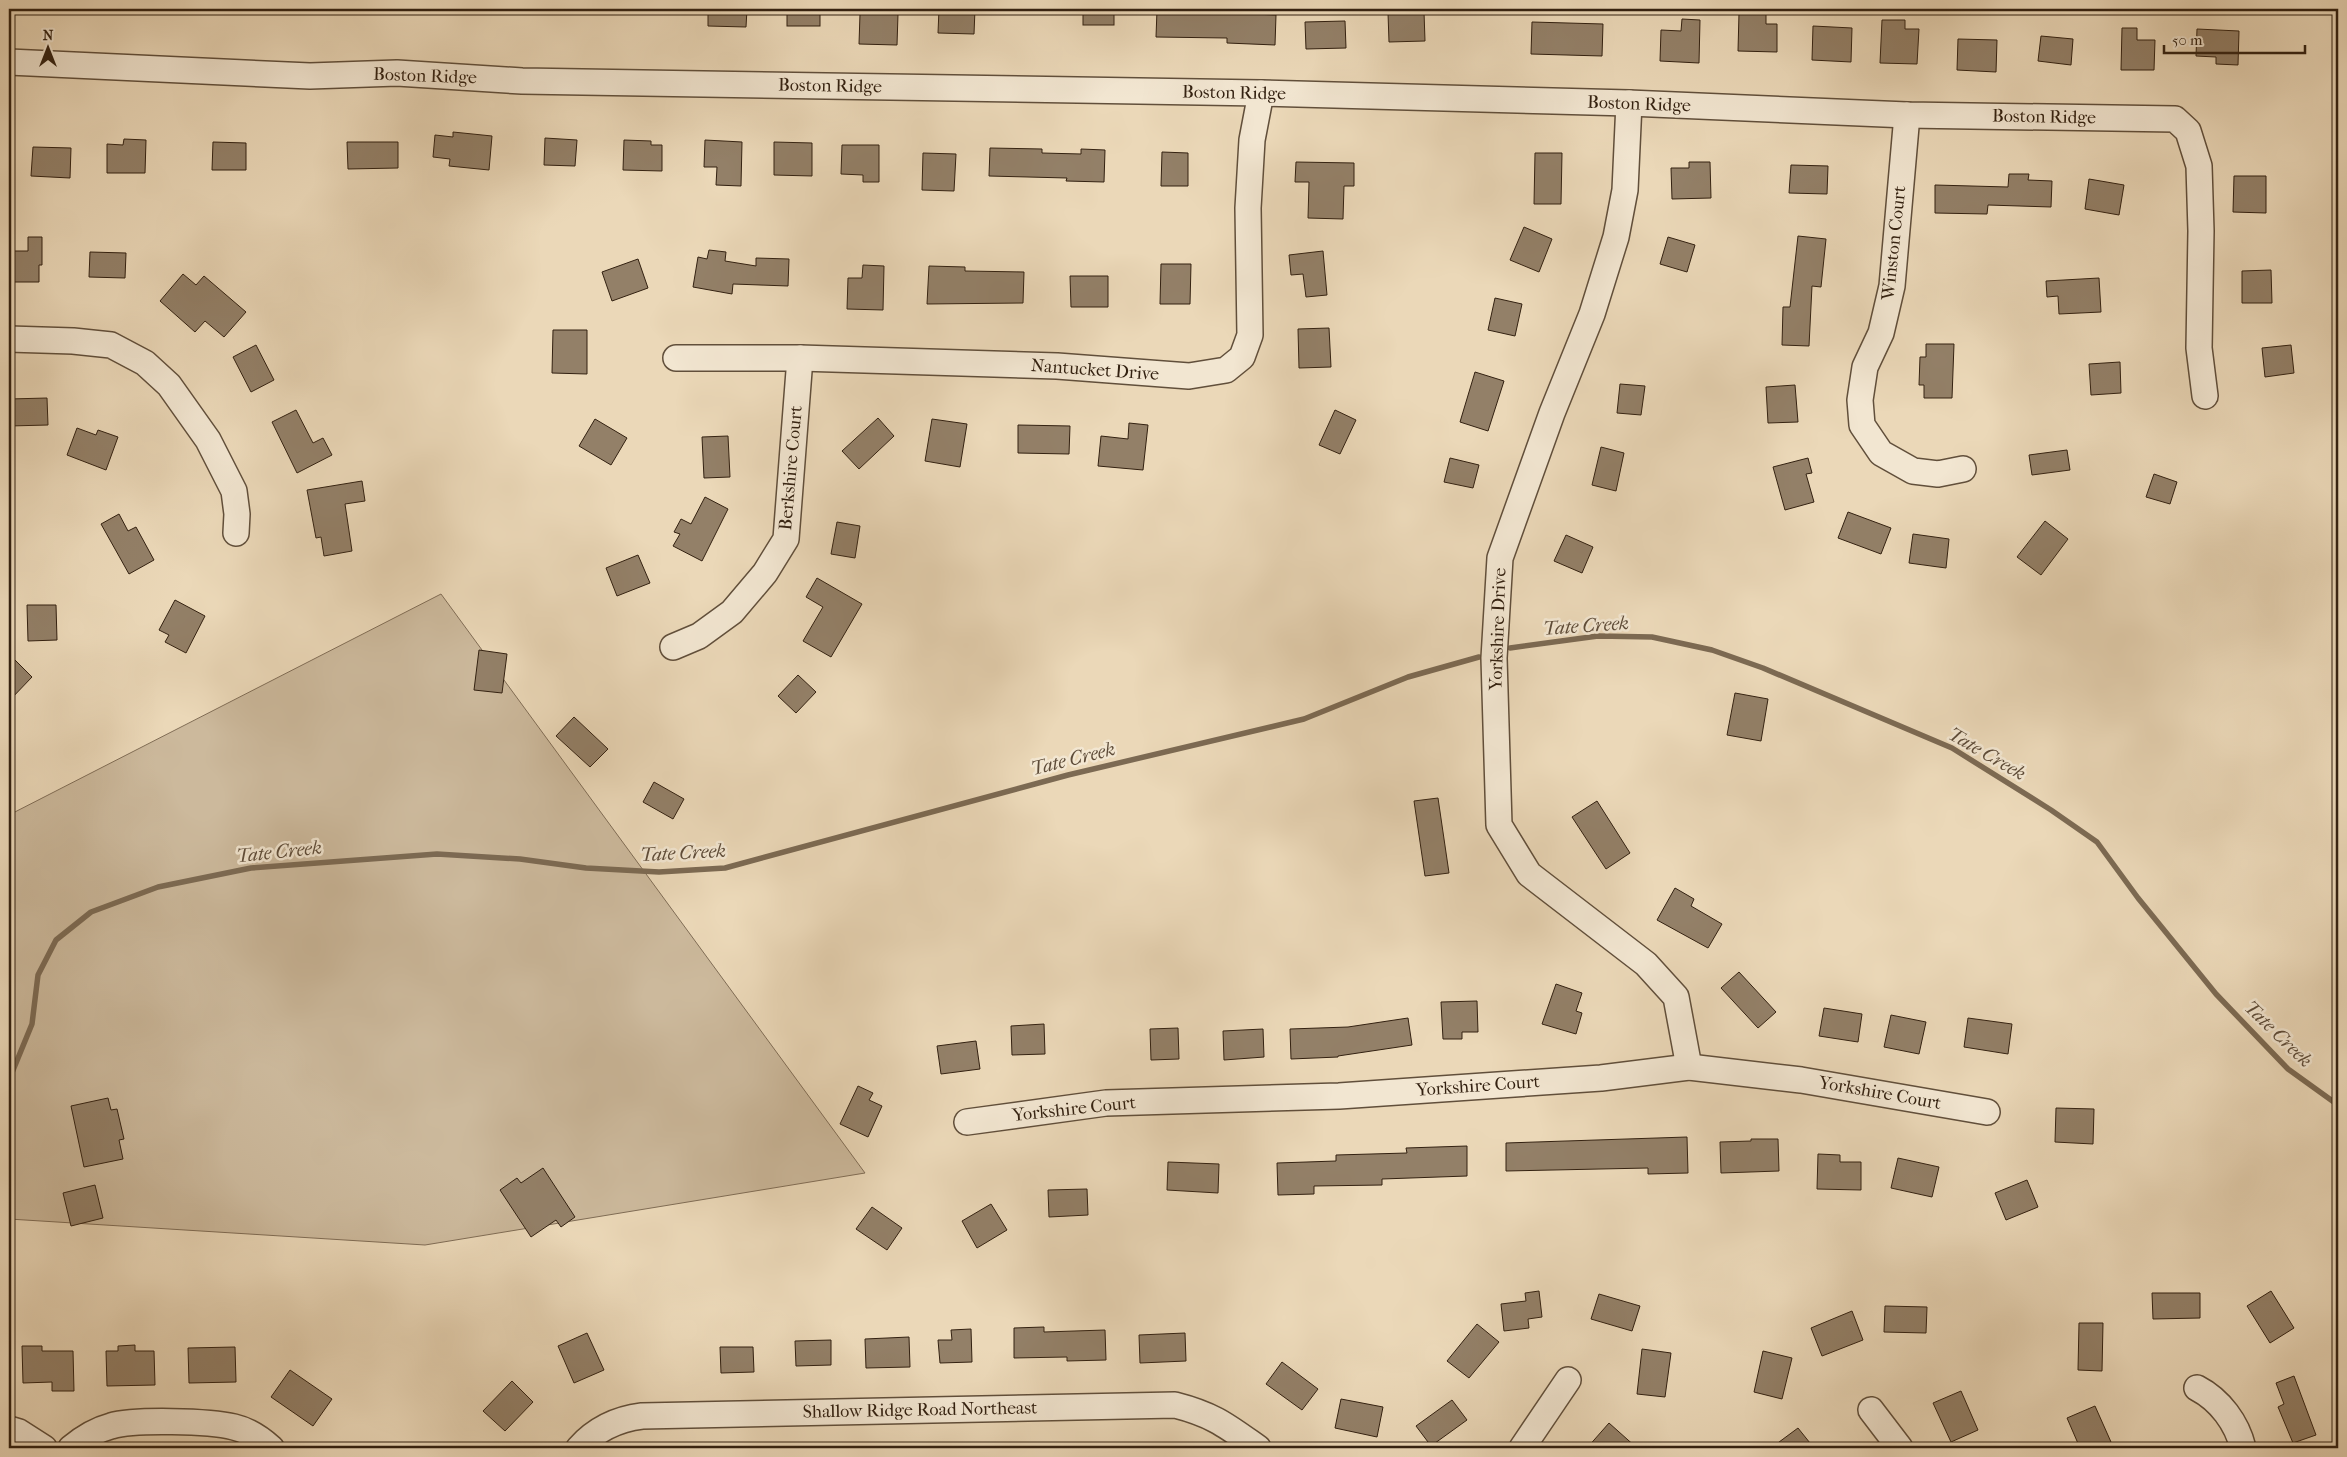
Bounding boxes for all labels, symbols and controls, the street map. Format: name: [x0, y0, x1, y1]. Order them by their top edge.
north arrow: [22, 22, 72, 72]
scale bar: [2164, 22, 2306, 54]
text: N: [43, 27, 54, 44]
text: 50 m: [2172, 31, 2203, 49]
street label: Boston Ridge: [373, 64, 477, 88]
street label: Boston Ridge: [778, 75, 882, 97]
street label: Boston Ridge: [1182, 82, 1286, 104]
street label: Boston Ridge: [1587, 92, 1691, 116]
street label: Boston Ridge: [1992, 106, 2096, 128]
street label: Winston Court: [1877, 184, 1911, 302]
street label: Nantucket Drive: [1030, 355, 1160, 385]
street label: Berkshire Court: [775, 404, 807, 531]
street label: Yorkshire Drive: [1485, 567, 1511, 692]
water label: Tate Creek: [1542, 612, 1630, 640]
water label: Tate Creek: [1944, 723, 2030, 785]
water label: Tate Creek: [1029, 738, 1117, 780]
water label: Tate Creek: [235, 837, 323, 867]
water label: Tate Creek: [639, 840, 727, 866]
water label: Tate Creek: [2239, 996, 2317, 1072]
street label: Yorkshire Court: [1414, 1071, 1541, 1101]
street label: Yorkshire Court: [1816, 1072, 1943, 1114]
street label: Yorkshire Court: [1010, 1092, 1137, 1126]
street label: Shallow Ridge Road Northeast: [802, 1397, 1038, 1423]

